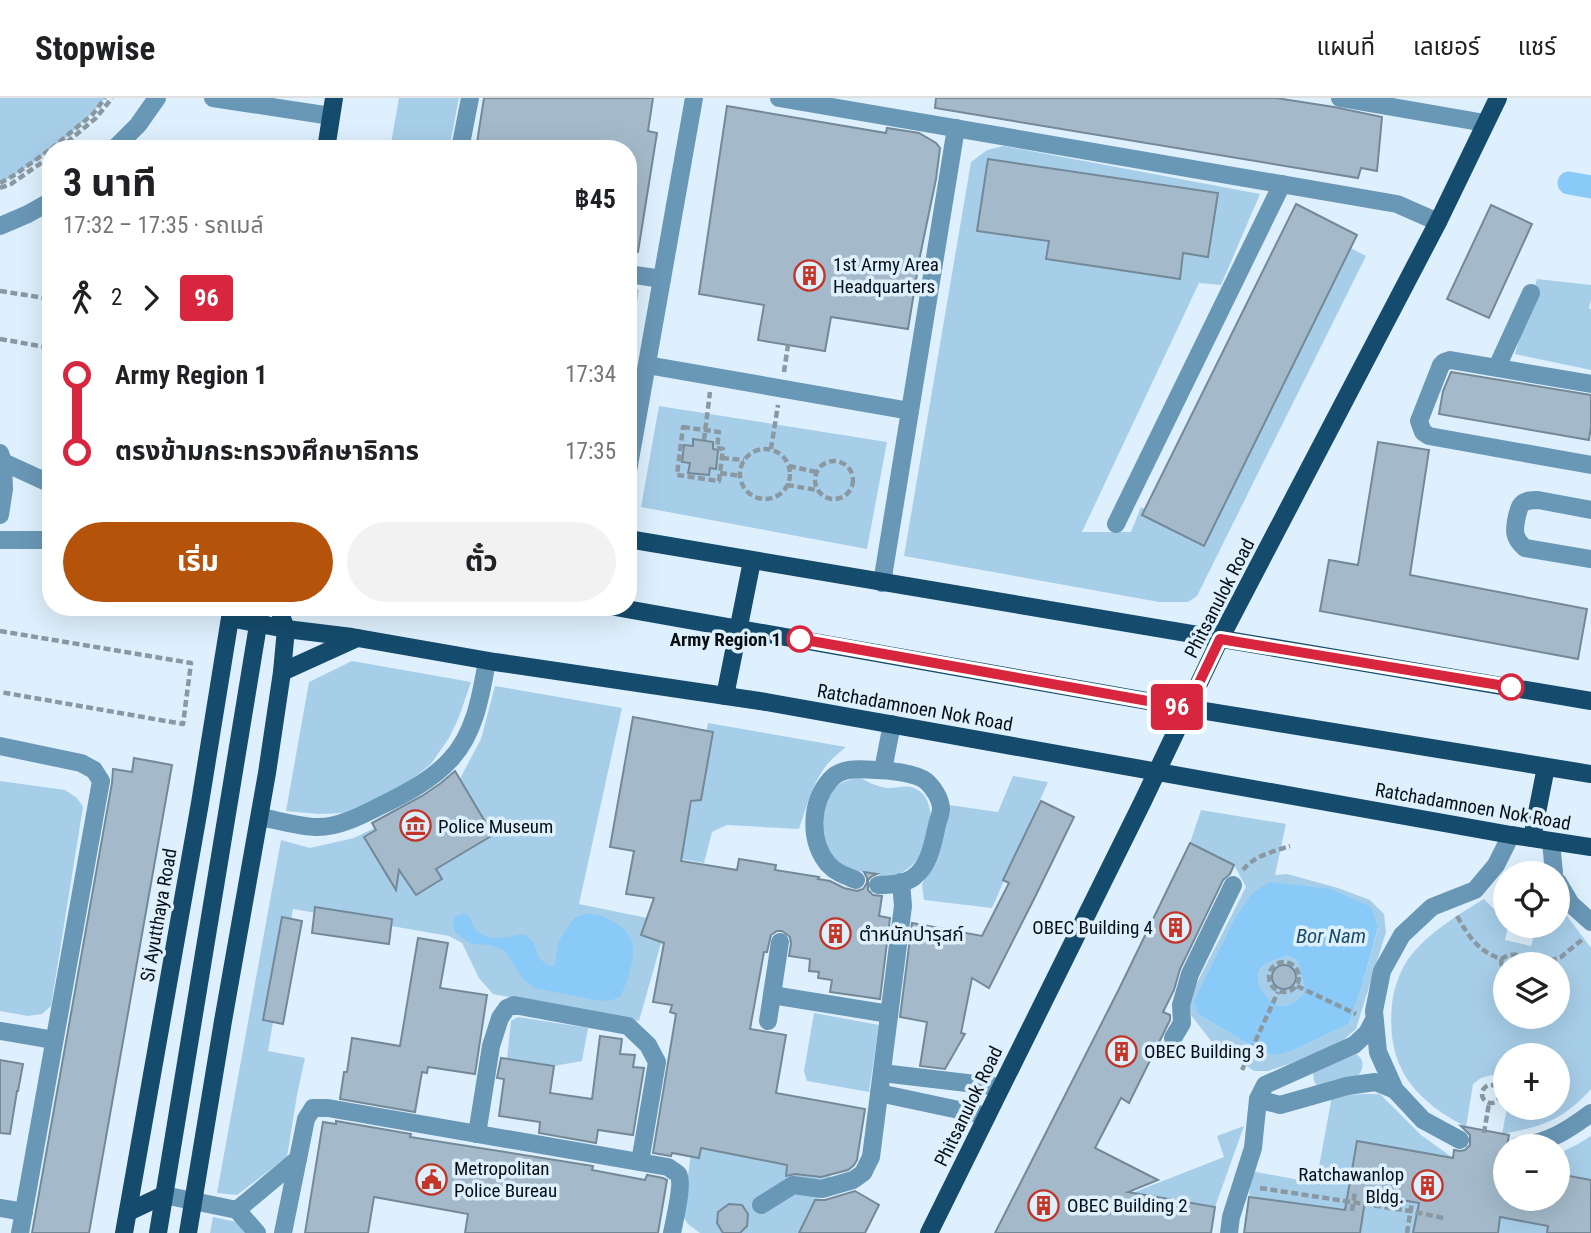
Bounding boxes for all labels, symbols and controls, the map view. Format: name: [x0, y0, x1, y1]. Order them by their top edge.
text: Stopwise: [35, 29, 155, 68]
text: แผนที่: [1317, 33, 1375, 61]
text: เลเยอร์: [1413, 33, 1480, 61]
text: แชร์: [1518, 33, 1556, 61]
text: 3 นาที: [63, 161, 157, 205]
text: ฿45: [575, 184, 616, 214]
text: 17:32 – 17:35 · รถเมล์: [63, 212, 264, 239]
place label: 1st Army Area Headquarters: [833, 253, 939, 298]
building icon: 1st Army Area Headquarters: [793, 258, 827, 292]
icon: walk: [63, 279, 101, 317]
icon: forward: [132, 279, 170, 317]
text: 2: [111, 284, 122, 311]
text: 96: [194, 284, 219, 312]
text: Army Region 1: [115, 360, 267, 390]
text: 17:34: [565, 361, 616, 388]
text: ตรงข้ามกระทรวงศึกษาธิการ: [115, 436, 419, 466]
text: 17:35: [565, 438, 616, 465]
button: เริ่ม: [63, 522, 333, 602]
button: ตั๋ว: [347, 522, 616, 602]
street label: Phitsanulok Road: [1180, 535, 1259, 662]
marker: Army Region 1: [787, 626, 813, 652]
place label: Army Region 1: [670, 628, 781, 651]
unlabelled marker: [1498, 674, 1524, 700]
street label: Ratchadamnoen Nok Road: [815, 679, 1015, 736]
line badge: 96: [1146, 684, 1208, 730]
text: 96: [1165, 693, 1189, 721]
street label: Ratchadamnoen Nok Road: [1373, 778, 1573, 835]
museum icon: Police Museum: [398, 809, 432, 843]
place label: Police Museum: [438, 815, 553, 838]
street label: Si Ayutthaya Road: [135, 847, 182, 984]
map controls: [1493, 861, 1570, 1211]
button: locate: [1493, 861, 1570, 938]
building icon: OBEC Building 4: [1159, 910, 1193, 944]
place label: OBEC Building 4: [1032, 916, 1153, 939]
building icon: ตำหนักปารุสก์: [819, 917, 853, 951]
place label: ตำหนักปารุสก์: [859, 923, 964, 946]
water label: Bor Nam: [1296, 924, 1366, 948]
button: layers: [1493, 952, 1570, 1029]
building icon: OBEC Building 3: [1104, 1034, 1138, 1068]
place label: OBEC Building 3: [1144, 1040, 1265, 1063]
street label: Phitsanulok Road: [929, 1042, 1007, 1170]
button: +: [1493, 1043, 1570, 1120]
button: −: [1493, 1134, 1570, 1211]
place label: Metropolitan Police Bureau: [454, 1157, 557, 1202]
public building icon: Metropolitan Police Bureau: [414, 1162, 448, 1196]
place label: Ratchawanlop Bldg.: [1298, 1163, 1404, 1208]
building icon: Ratchawanlop Bldg.: [1410, 1168, 1444, 1202]
building icon: OBEC Building 2: [1027, 1188, 1061, 1222]
place label: OBEC Building 2: [1067, 1194, 1188, 1217]

